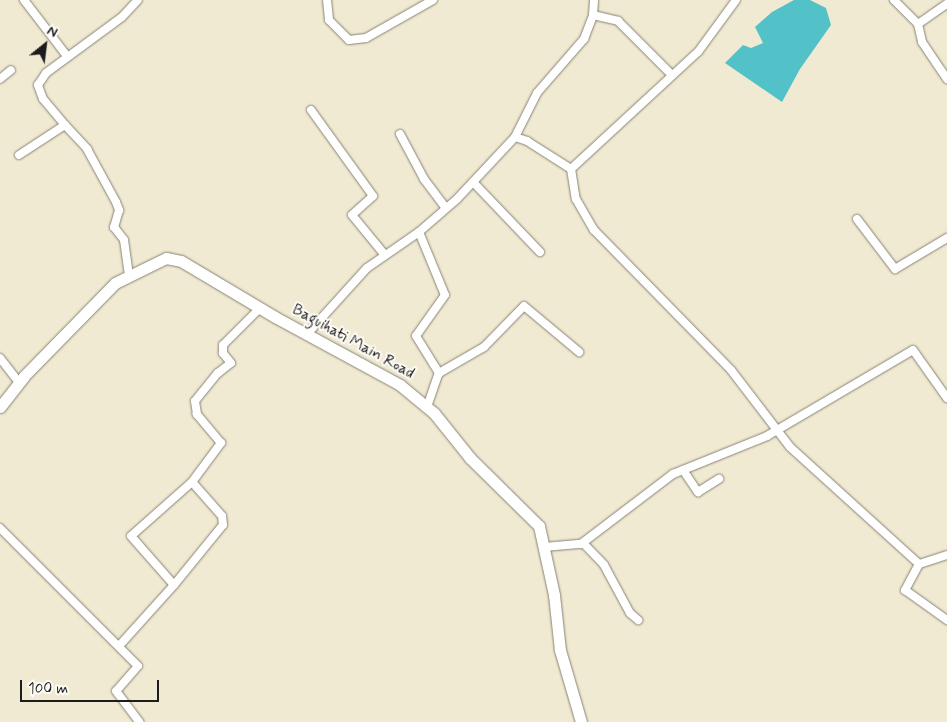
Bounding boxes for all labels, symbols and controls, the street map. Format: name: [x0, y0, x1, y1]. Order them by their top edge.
north arrow: [20, 20, 70, 70]
text: N: [44, 22, 61, 42]
street label: Baguihati Main Road: [289, 301, 417, 383]
scale bar: [22, 670, 161, 702]
text: 100 m: [28, 679, 68, 699]

